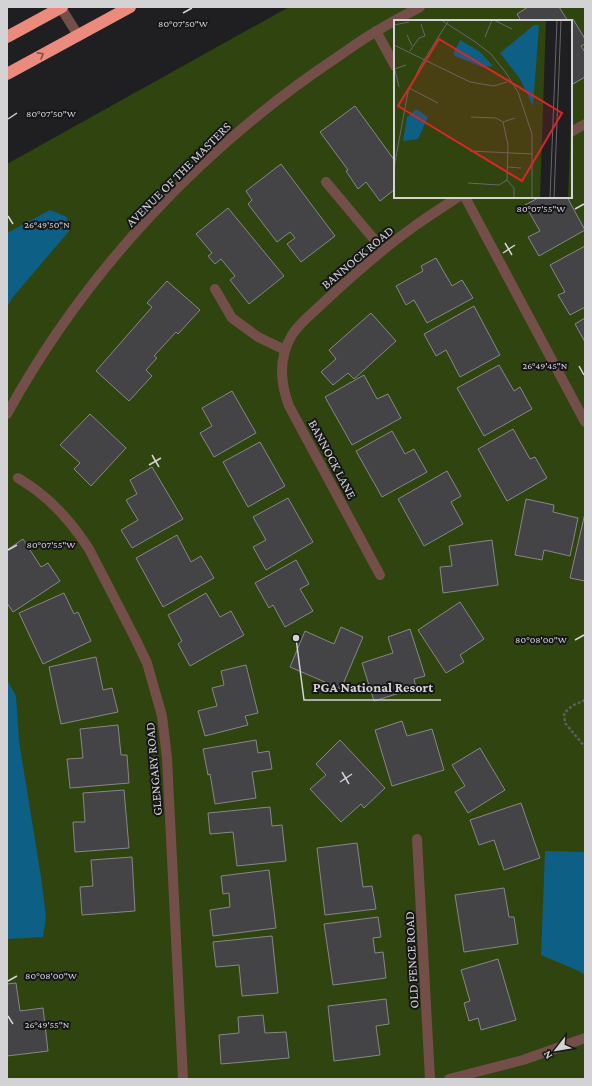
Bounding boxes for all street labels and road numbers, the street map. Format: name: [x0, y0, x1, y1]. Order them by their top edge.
street label: AVENUE OF THE MASTERS: [123, 119, 234, 230]
street label: BANNOCK ROAD: [318, 223, 396, 292]
street label: BANNOCK LANE: [305, 417, 360, 501]
street label: GLENGARY ROAD: [142, 722, 165, 816]
street label: OLD FENCE ROAD: [401, 911, 422, 1009]

